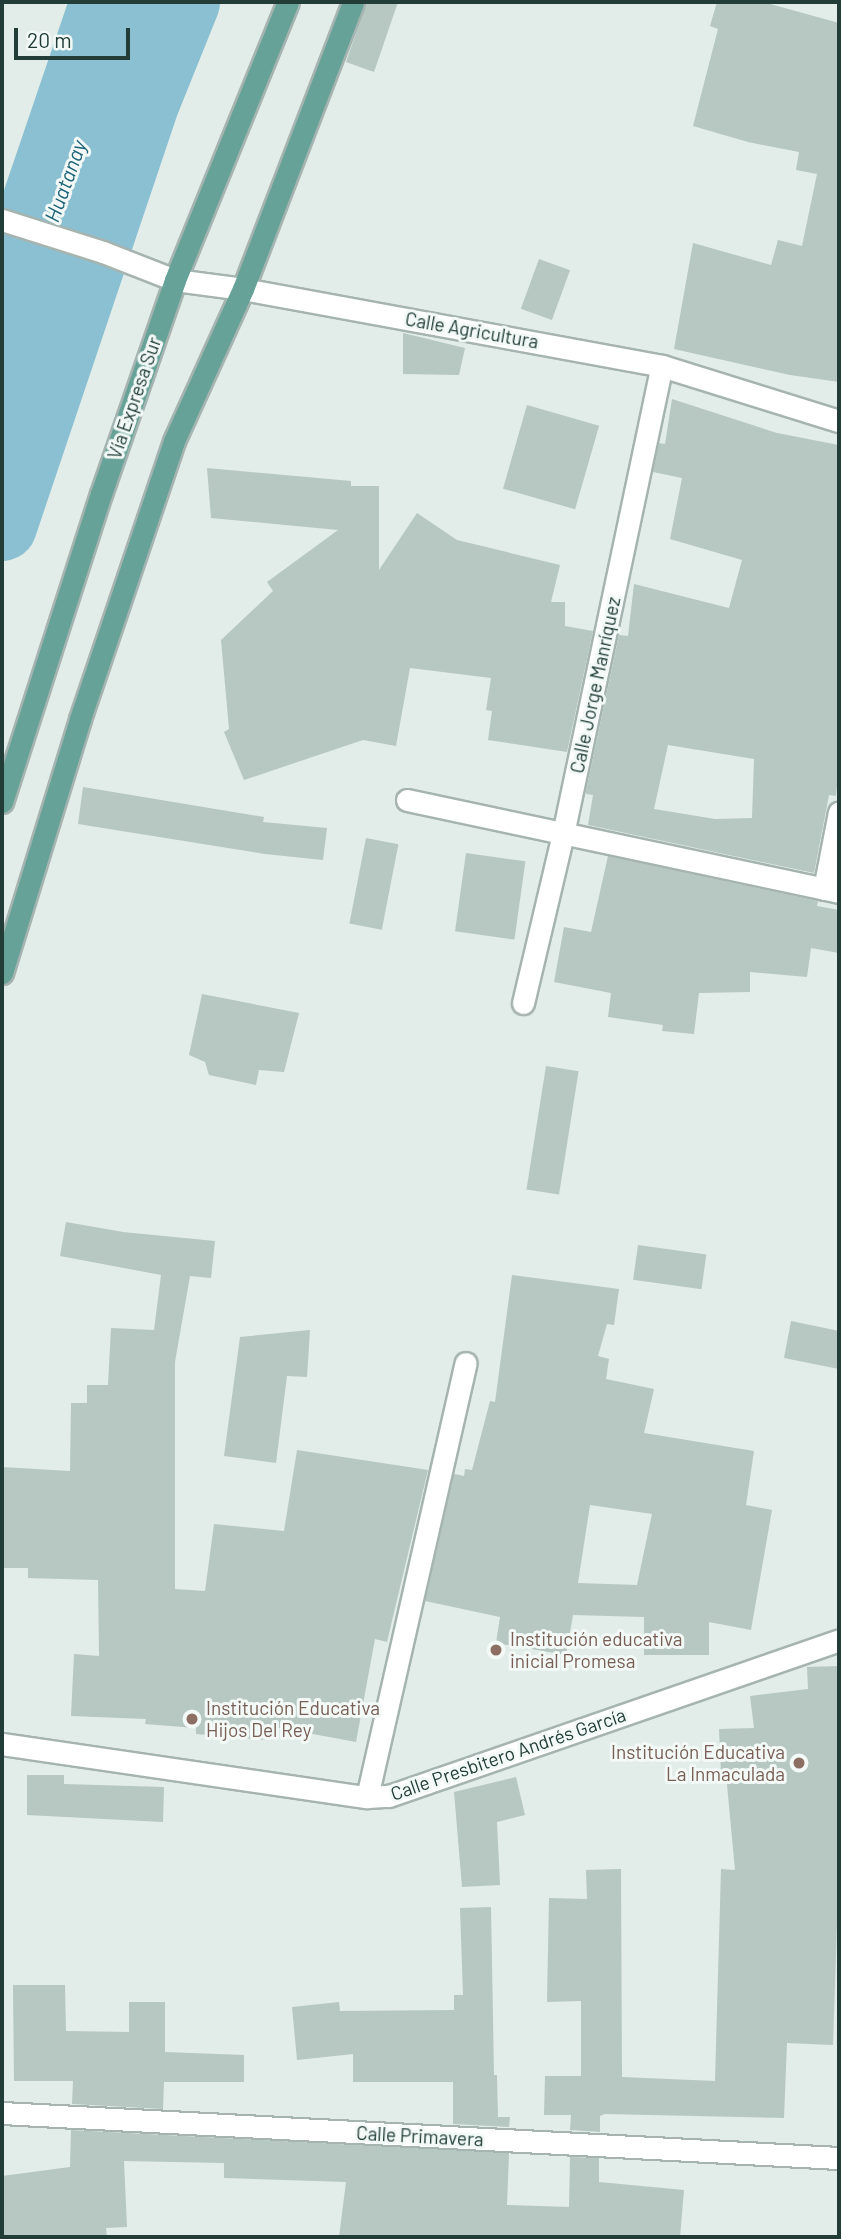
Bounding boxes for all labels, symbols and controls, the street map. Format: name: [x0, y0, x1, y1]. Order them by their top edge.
scale bar: [18, 14, 133, 58]
text: 20 m: [27, 27, 72, 52]
water label: Huatanay: [39, 137, 91, 225]
street label: Calle Agricultura: [404, 307, 540, 353]
street label: Vía Expresa Sur: [102, 334, 166, 462]
street label: Calle Jorge Manríquez: [565, 595, 625, 775]
place label: Institución educativa inicial Promesa: [510, 1628, 683, 1672]
marker: Institución educativa inicial Promesa: [488, 1642, 504, 1658]
place label: Institución Educativa Hijos Del Rey: [206, 1697, 380, 1741]
street label: Calle Presbitero Andrés García: [387, 1703, 629, 1805]
marker: Institución Educativa Hijos Del Rey: [184, 1711, 200, 1727]
place label: Institución Educativa La Inmaculada: [611, 1741, 785, 1785]
marker: Institución Educativa La Inmaculada: [791, 1755, 807, 1771]
street label: Calle Primavera: [356, 2121, 484, 2151]

